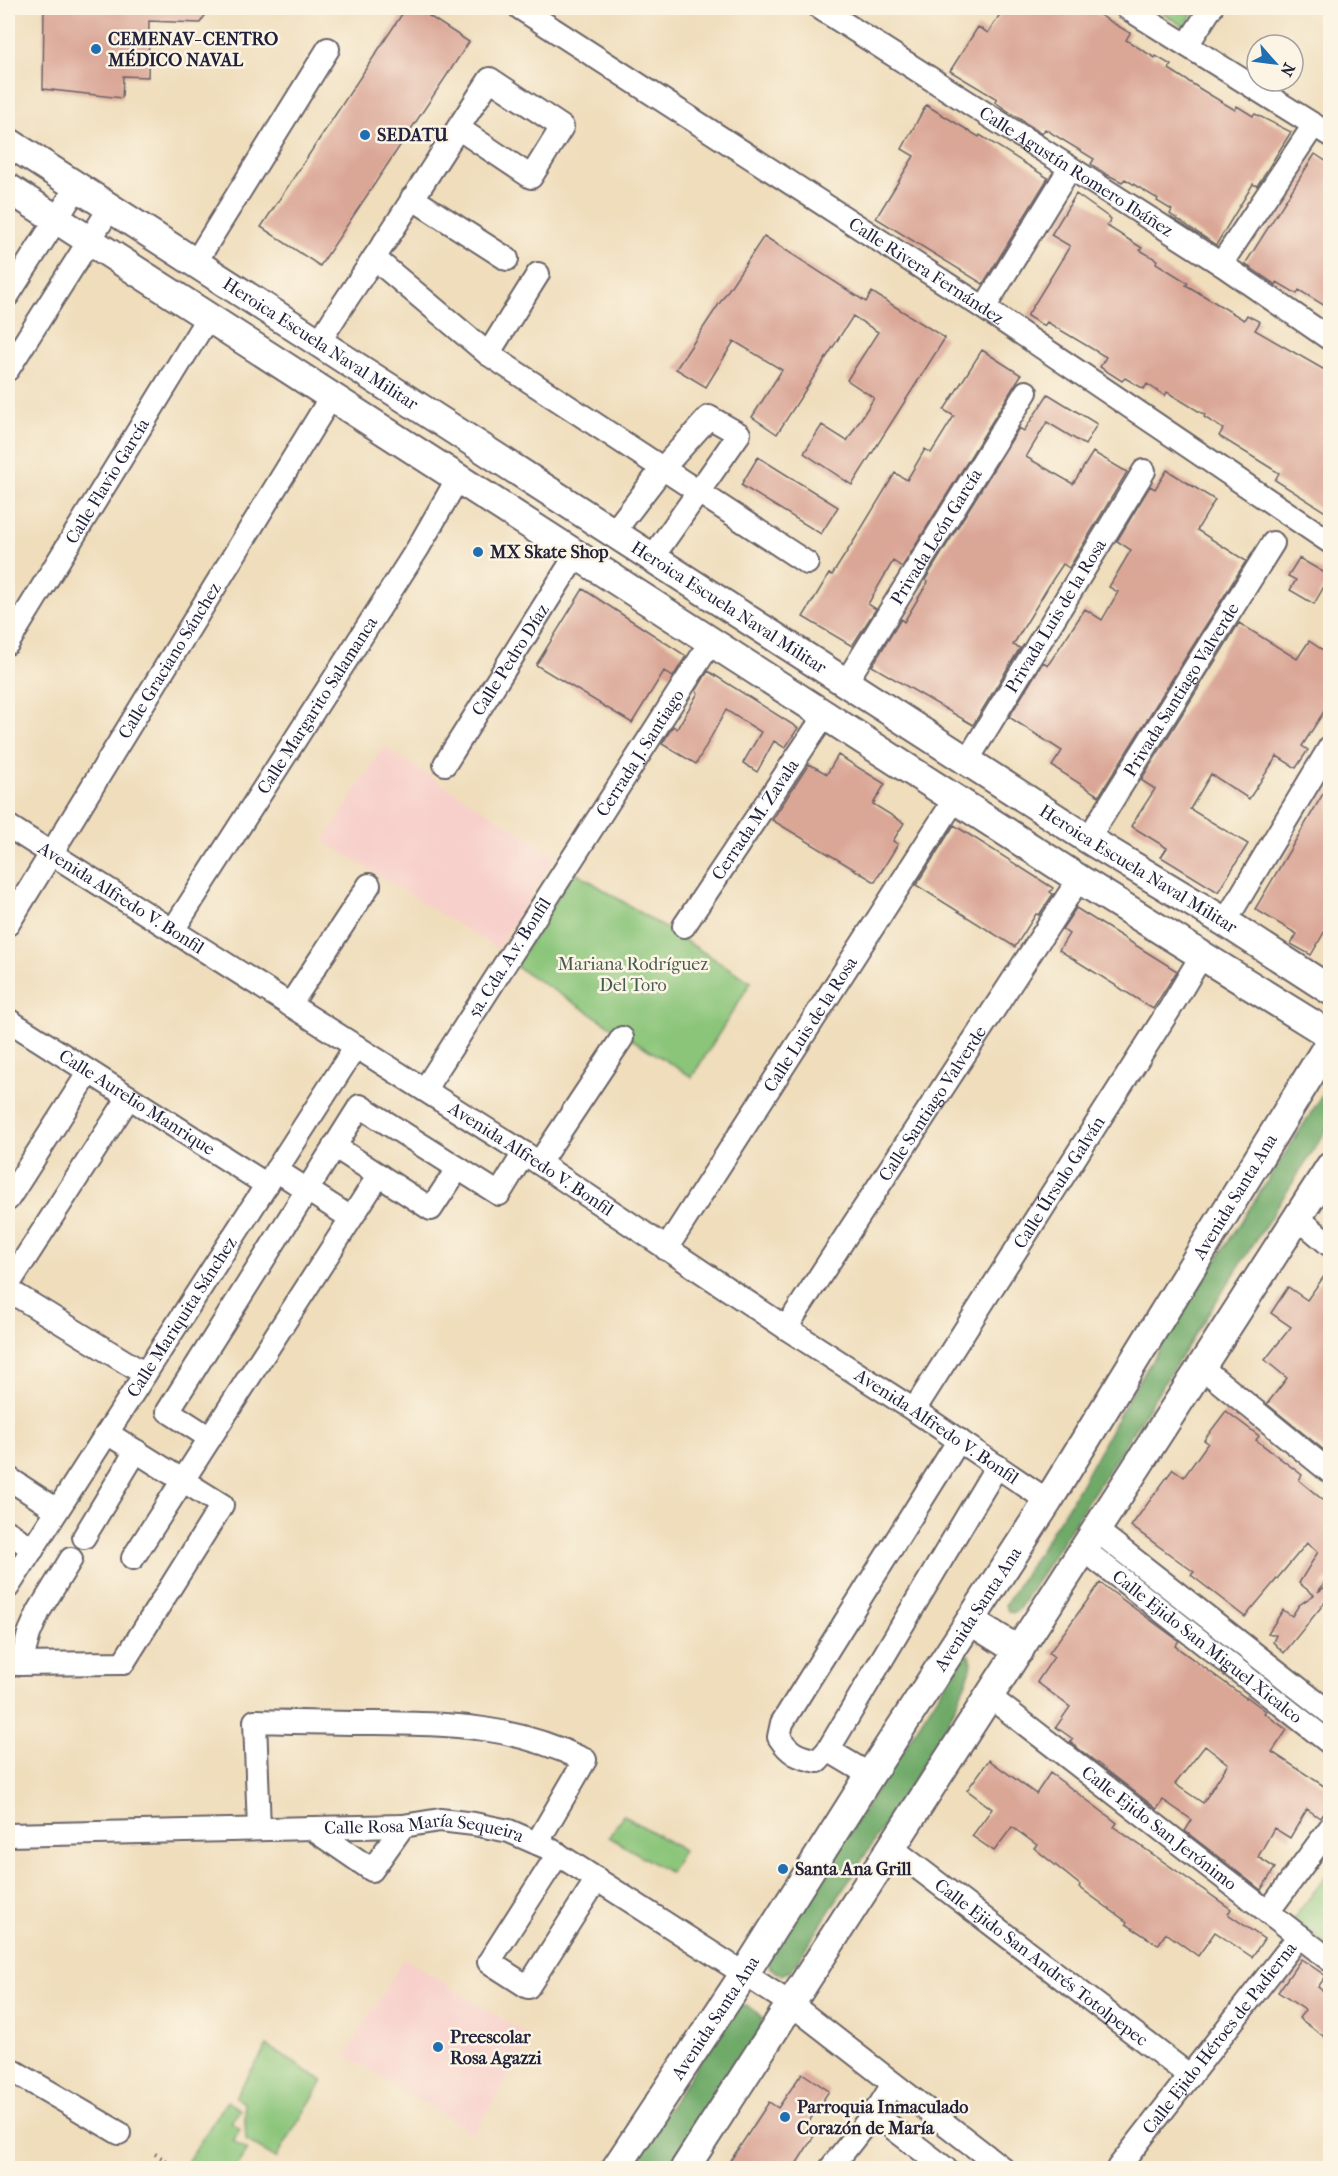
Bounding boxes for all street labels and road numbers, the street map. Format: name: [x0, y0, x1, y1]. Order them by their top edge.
street label: Calle Agustín Romero Ibáñez: [975, 102, 1177, 242]
street label: Calle Rivera Fernández: [845, 213, 1008, 329]
street label: Heroica Escuela Naval Militar: [219, 273, 422, 415]
street label: Calle Flavio García: [61, 414, 155, 548]
street label: Privada León García: [887, 465, 987, 609]
street label: Privada Luis de la Rosa: [1001, 535, 1111, 697]
street label: Heroica Escuela Naval Militar: [627, 537, 831, 679]
street label: Calle Graciano Sánchez: [114, 579, 226, 743]
street label: Privada Santiago Valverde: [1120, 599, 1244, 781]
street label: Calle Pedro Díaz: [468, 600, 554, 720]
street label: Calle Margarito Salamanca: [253, 612, 383, 798]
street label: Cerrada J. Santiago: [592, 686, 689, 821]
street label: Cerrada M. Zavala: [708, 755, 804, 884]
street label: Heroica Escuela Naval Militar: [1035, 800, 1241, 938]
street label: Avenida Alfredo V. Bonfil: [33, 837, 208, 959]
street label: 5a. Cda. A.v. Bonfil: [463, 894, 556, 1022]
street label: Calle Luis de la Rosa: [760, 952, 862, 1096]
street label: Calle Santiago Valverde: [875, 1022, 991, 1185]
street label: Calle Aurelio Manrique: [55, 1045, 219, 1160]
street label: Avenida Alfredo V. Bonfil: [444, 1097, 617, 1221]
street label: Calle Úrsulo Galván: [1010, 1112, 1110, 1253]
street label: Avenida Santa Ana: [1188, 1130, 1282, 1264]
street label: Calle Mariquita Sánchez: [123, 1233, 241, 1402]
street label: Avenida Alfredo V. Bonfil: [850, 1364, 1022, 1489]
street label: Avenida Santa Ana: [930, 1543, 1027, 1676]
street label: Calle Ejido San Miguel Xicalco: [1108, 1566, 1306, 1728]
street label: Calle Ejido San Jerónimo: [1077, 1762, 1241, 1895]
street label: Calle Rosa María Sequeira: [324, 1810, 528, 1847]
street label: Calle Ejido San Andrés Totolpepec: [930, 1874, 1152, 2051]
street label: Calle Ejido Héroes de Padierna: [1138, 1938, 1302, 2138]
street label: Avenida Santa Ana: [667, 1952, 764, 2085]

